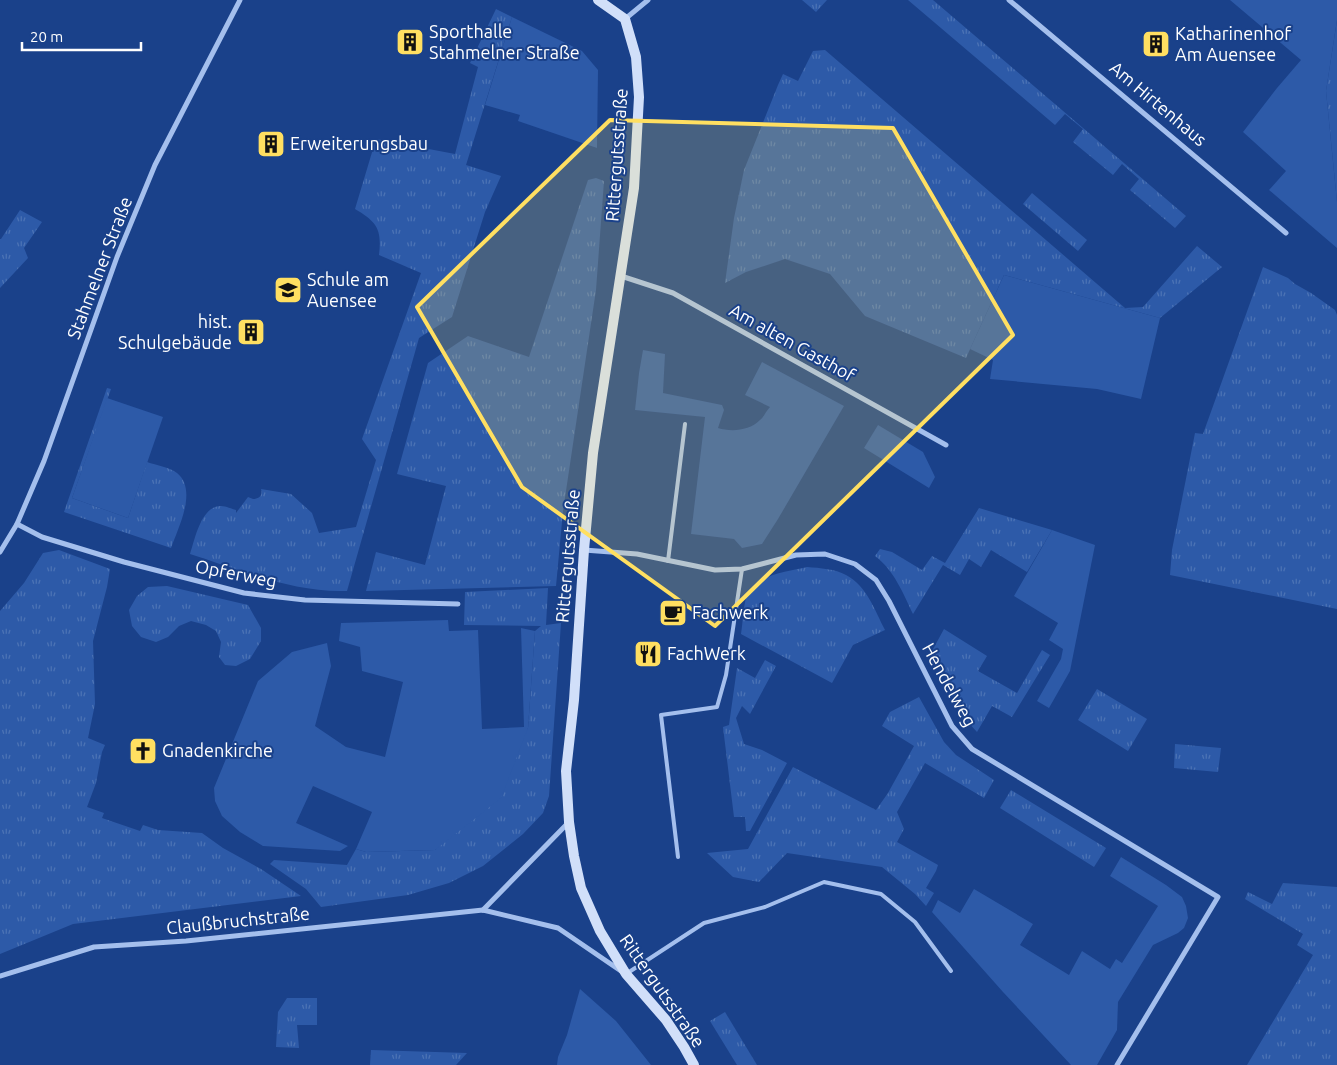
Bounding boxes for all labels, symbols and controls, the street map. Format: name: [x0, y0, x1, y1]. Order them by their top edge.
scale bar: [22, 20, 141, 52]
place label: Sporthalle Stahmelner Straße: [429, 21, 580, 62]
place label: Katharinenhof Am Auensee: [1175, 23, 1291, 64]
building icon: Sporthalle Stahmelner Straße: [395, 27, 425, 57]
text: 20 m: [30, 28, 63, 45]
building icon: Katharinenhof Am Auensee: [1141, 29, 1171, 59]
street label: Am Hirtenhaus: [1106, 57, 1211, 150]
street label: Rittergutsstraße: [601, 88, 631, 222]
building icon: Erweiterungsbau: [256, 129, 286, 159]
place label: Erweiterungsbau: [290, 133, 428, 153]
street label: Stahmelner Straße: [63, 194, 135, 342]
place label: Schule am Auensee: [307, 269, 389, 310]
school or university icon: Schule am Auensee: [273, 275, 303, 305]
street label: Am alten Gasthof: [726, 299, 859, 385]
place label: hist. Schulgebäude: [118, 311, 232, 352]
building icon: hist. Schulgebäude: [236, 317, 266, 347]
street label: Rittergutsstraße: [551, 488, 583, 623]
street label: Opferweg: [194, 555, 279, 591]
cafe icon: Fachwerk: [658, 598, 688, 628]
place label: Fachwerk: [692, 602, 768, 622]
restaurant icon: FachWerk: [633, 639, 663, 669]
street label: Hendelweg: [919, 639, 981, 730]
place label: FachWerk: [667, 643, 746, 663]
church icon: Gnadenkirche: [128, 736, 158, 766]
place label: Gnadenkirche: [162, 740, 273, 760]
street label: Claußbruchstraße: [165, 903, 311, 937]
street label: Rittergutsstraße: [616, 930, 709, 1051]

